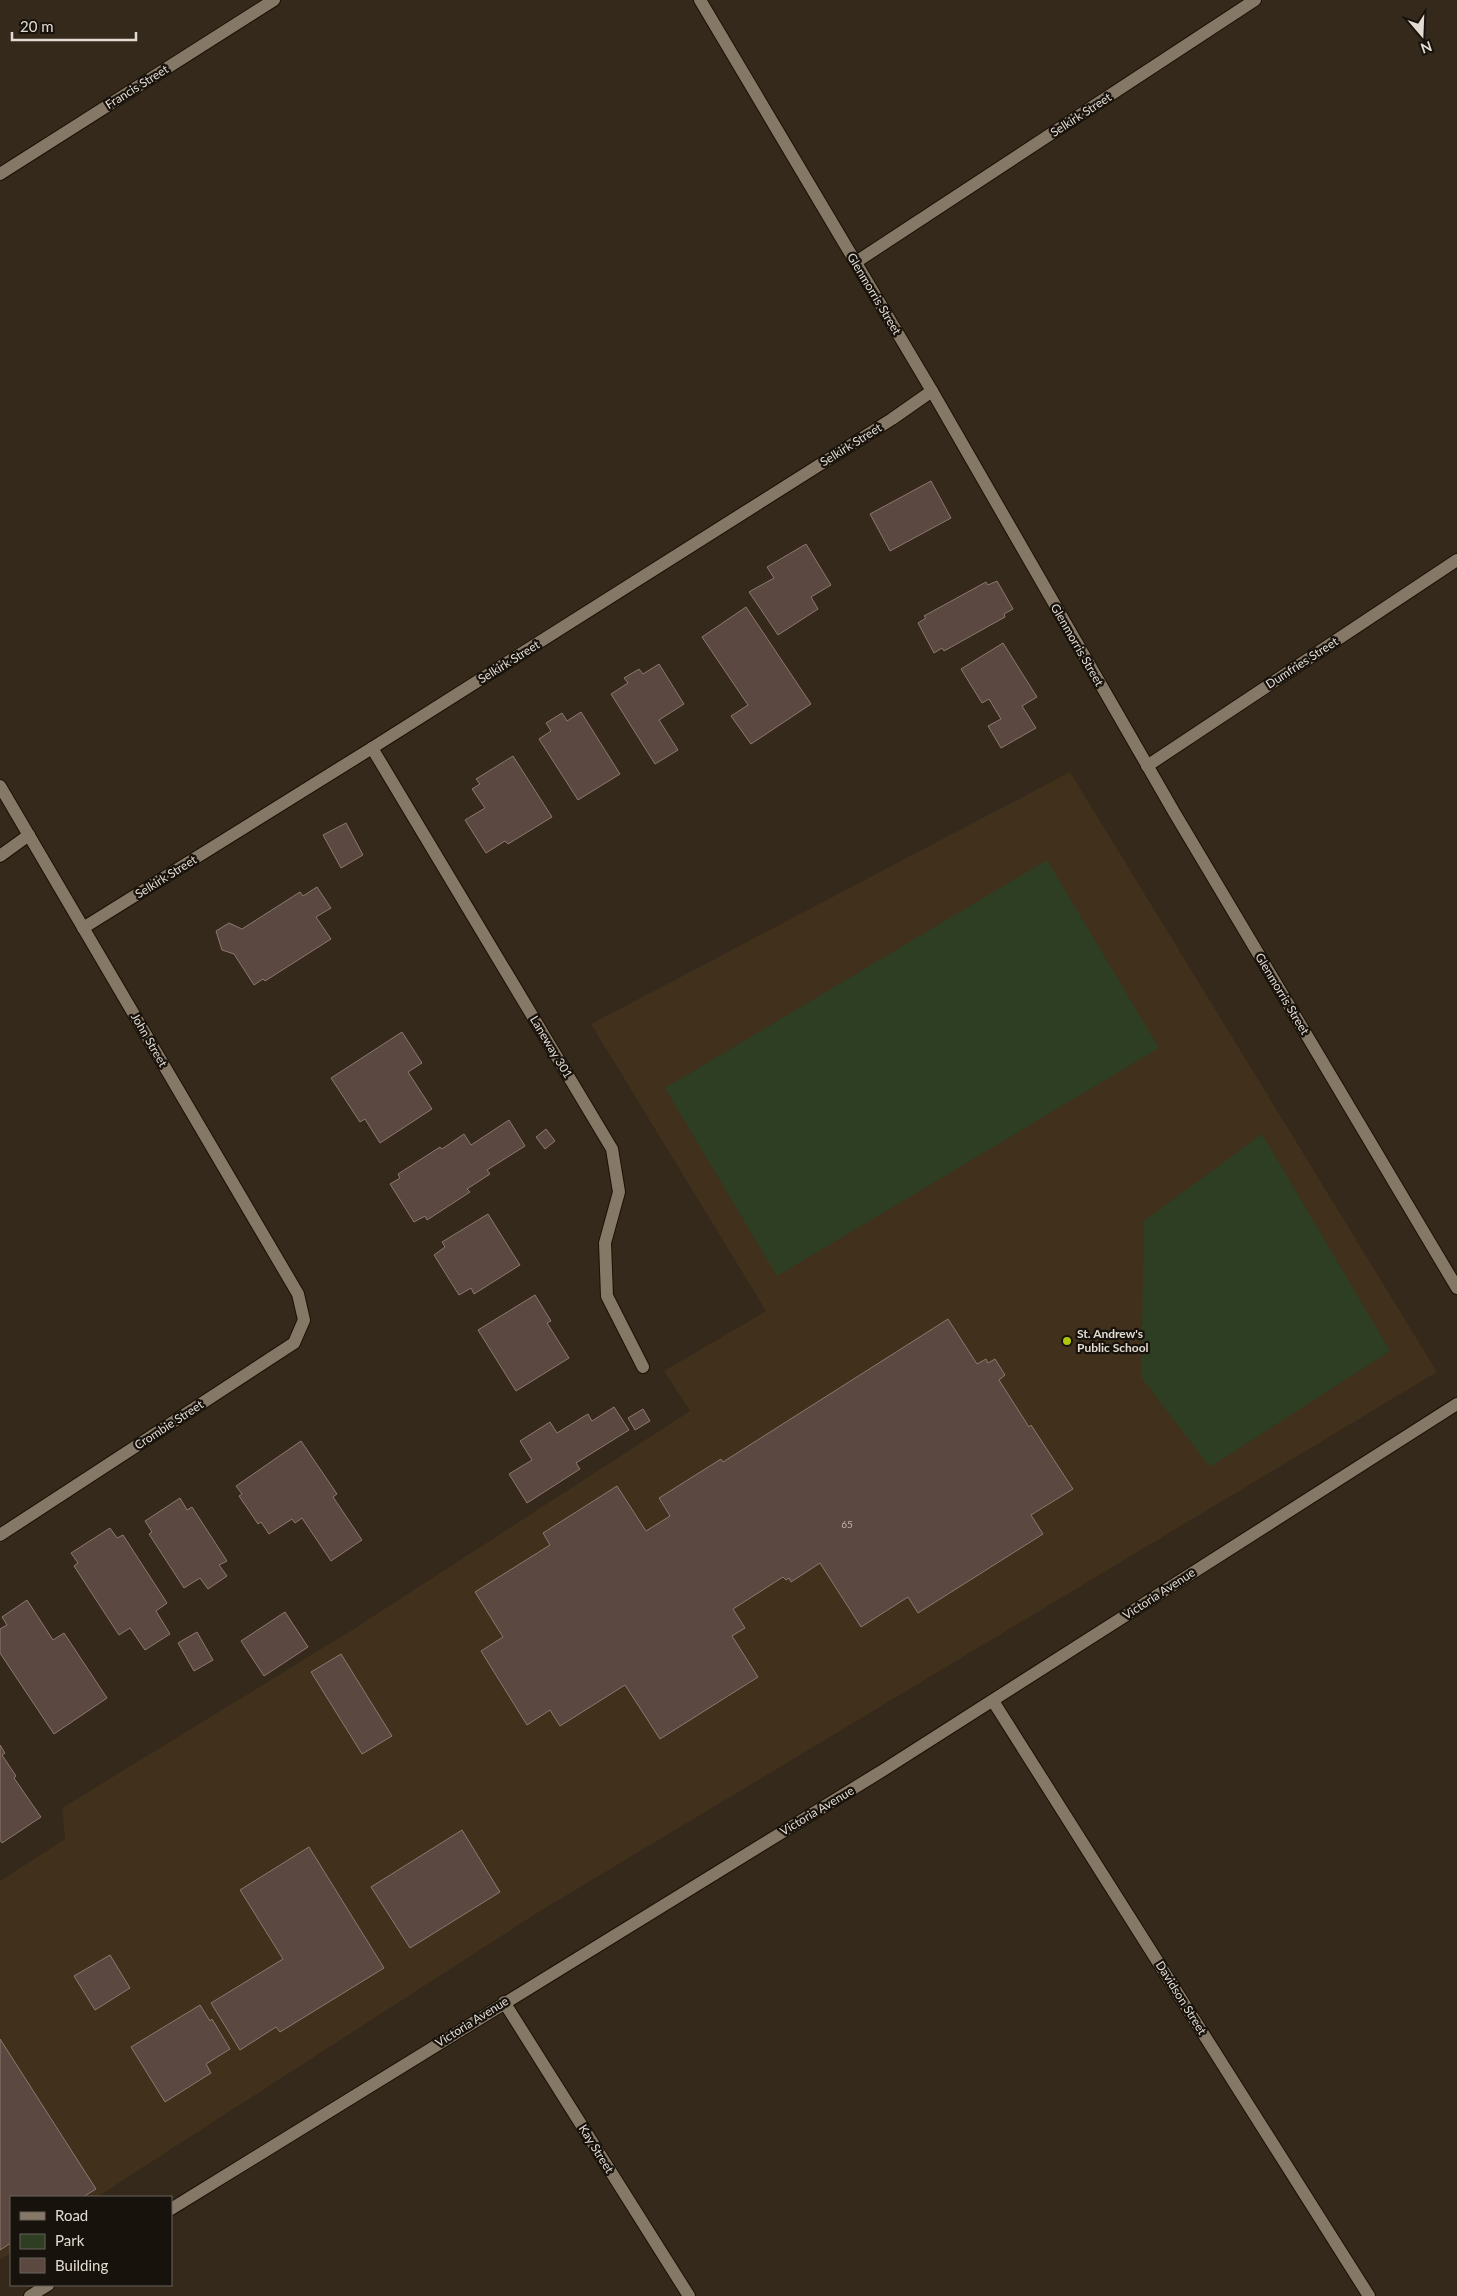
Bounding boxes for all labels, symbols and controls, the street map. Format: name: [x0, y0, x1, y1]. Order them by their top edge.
scale bar: [12, 10, 136, 42]
north arrow: [1397, 10, 1447, 60]
text: 20 m: [20, 17, 54, 35]
text: N: [1419, 38, 1434, 58]
street label: Francis Street: [102, 61, 172, 112]
street label: Selkirk Street: [1047, 89, 1115, 140]
street label: Glenmorris Street: [844, 250, 905, 338]
street label: Selkirk Street: [817, 419, 885, 469]
street label: Glenmorris Street: [1048, 601, 1107, 689]
street label: Dumfries Street: [1263, 633, 1341, 692]
street label: Selkirk Street: [475, 636, 543, 686]
street label: Selkirk Street: [132, 851, 200, 901]
street label: Glenmorris Street: [1252, 950, 1313, 1038]
street label: John Street: [128, 1010, 171, 1070]
street label: Laneway 301: [527, 1013, 576, 1081]
place label: St. Andrew's Public School: [1077, 1326, 1149, 1355]
marker: St. Andrew's Public School: [1061, 1335, 1073, 1347]
street label: Crombie Street: [131, 1396, 207, 1452]
house number: 65: [841, 1518, 853, 1530]
street label: Victoria Avenue: [1120, 1565, 1198, 1623]
street label: Victoria Avenue: [777, 1783, 856, 1838]
street label: Davidson Street: [1153, 1958, 1210, 2038]
street label: Victoria Avenue: [432, 1993, 511, 2050]
street label: Kay Street: [576, 2122, 618, 2176]
legend: [10, 2196, 172, 2286]
text: Road: [55, 2206, 88, 2224]
text: Park: [55, 2231, 85, 2249]
text: Building: [55, 2256, 108, 2274]

